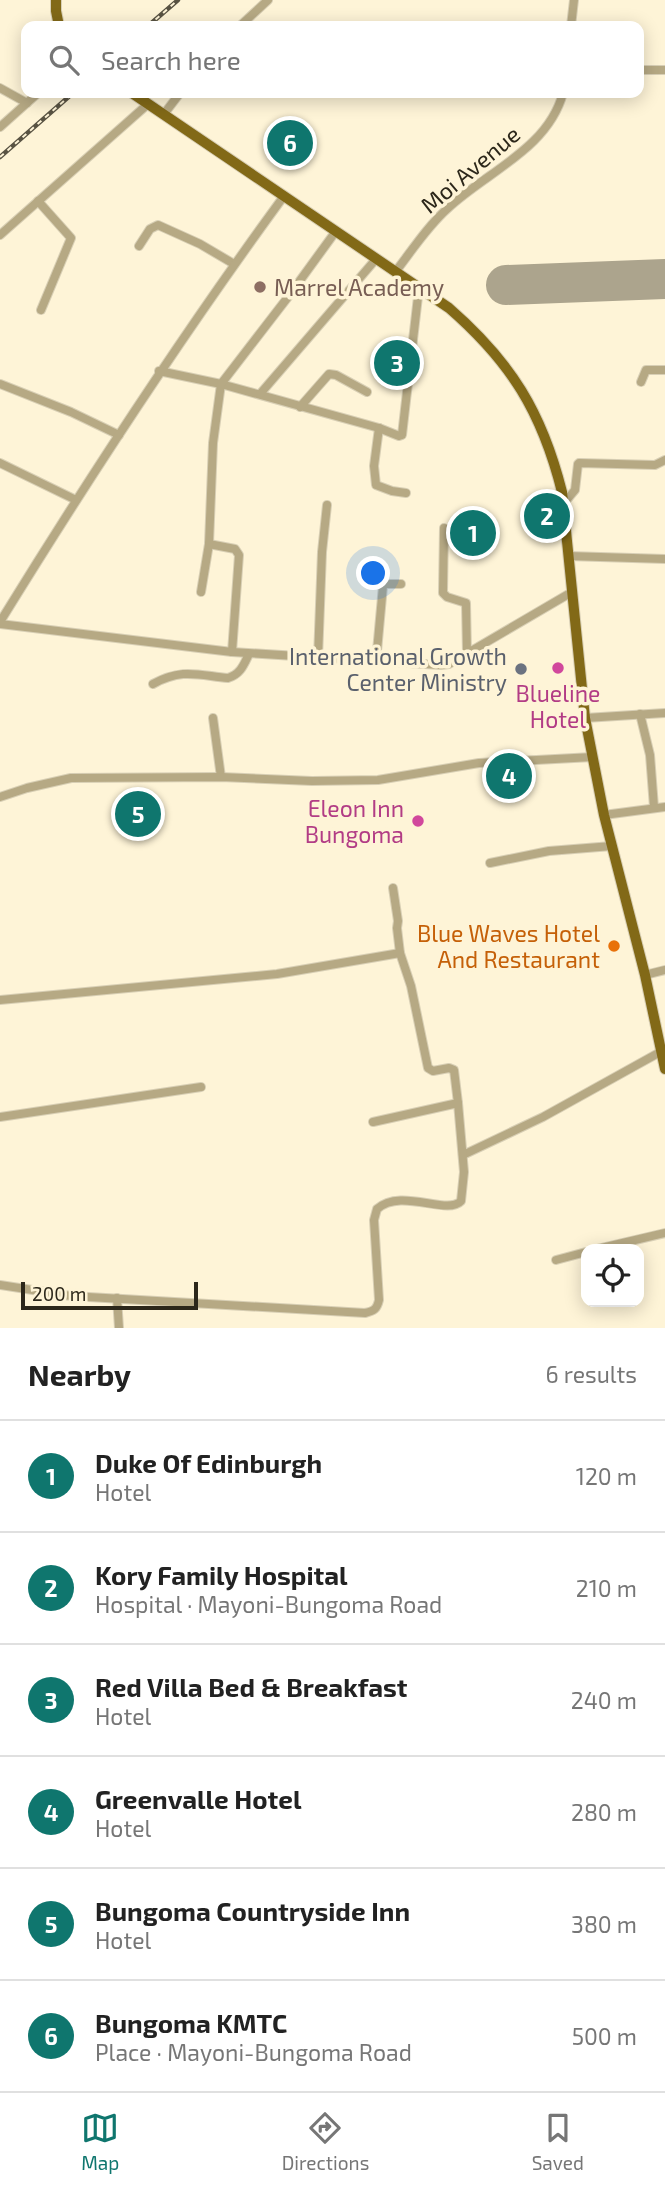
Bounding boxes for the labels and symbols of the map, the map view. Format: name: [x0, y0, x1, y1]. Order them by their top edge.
pin: 6: [267, 117, 313, 169]
street label: Moi Avenue: [415, 120, 525, 218]
place label: Marrel Academy: [274, 273, 444, 301]
marker: Marrel Academy: [252, 279, 268, 295]
pin: 3: [374, 337, 420, 389]
pin: 2: [524, 490, 570, 542]
pin: 1: [450, 507, 496, 559]
your location: [356, 556, 390, 590]
place label: International Growth Center Ministry: [289, 642, 507, 696]
marker: Blueline Hotel: [550, 660, 566, 676]
marker: International Growth Center Ministry: [513, 661, 529, 677]
place label: Blueline Hotel: [516, 679, 600, 733]
pin: 4: [486, 750, 532, 802]
pin: 5: [115, 788, 161, 840]
place label: Eleon Inn Bungoma: [305, 794, 404, 848]
marker: Eleon Inn Bungoma: [410, 813, 426, 829]
place label: Blue Waves Hotel And Restaurant: [417, 919, 600, 973]
marker: Blue Waves Hotel And Restaurant: [606, 938, 622, 954]
scale bar: [21, 1279, 198, 1311]

